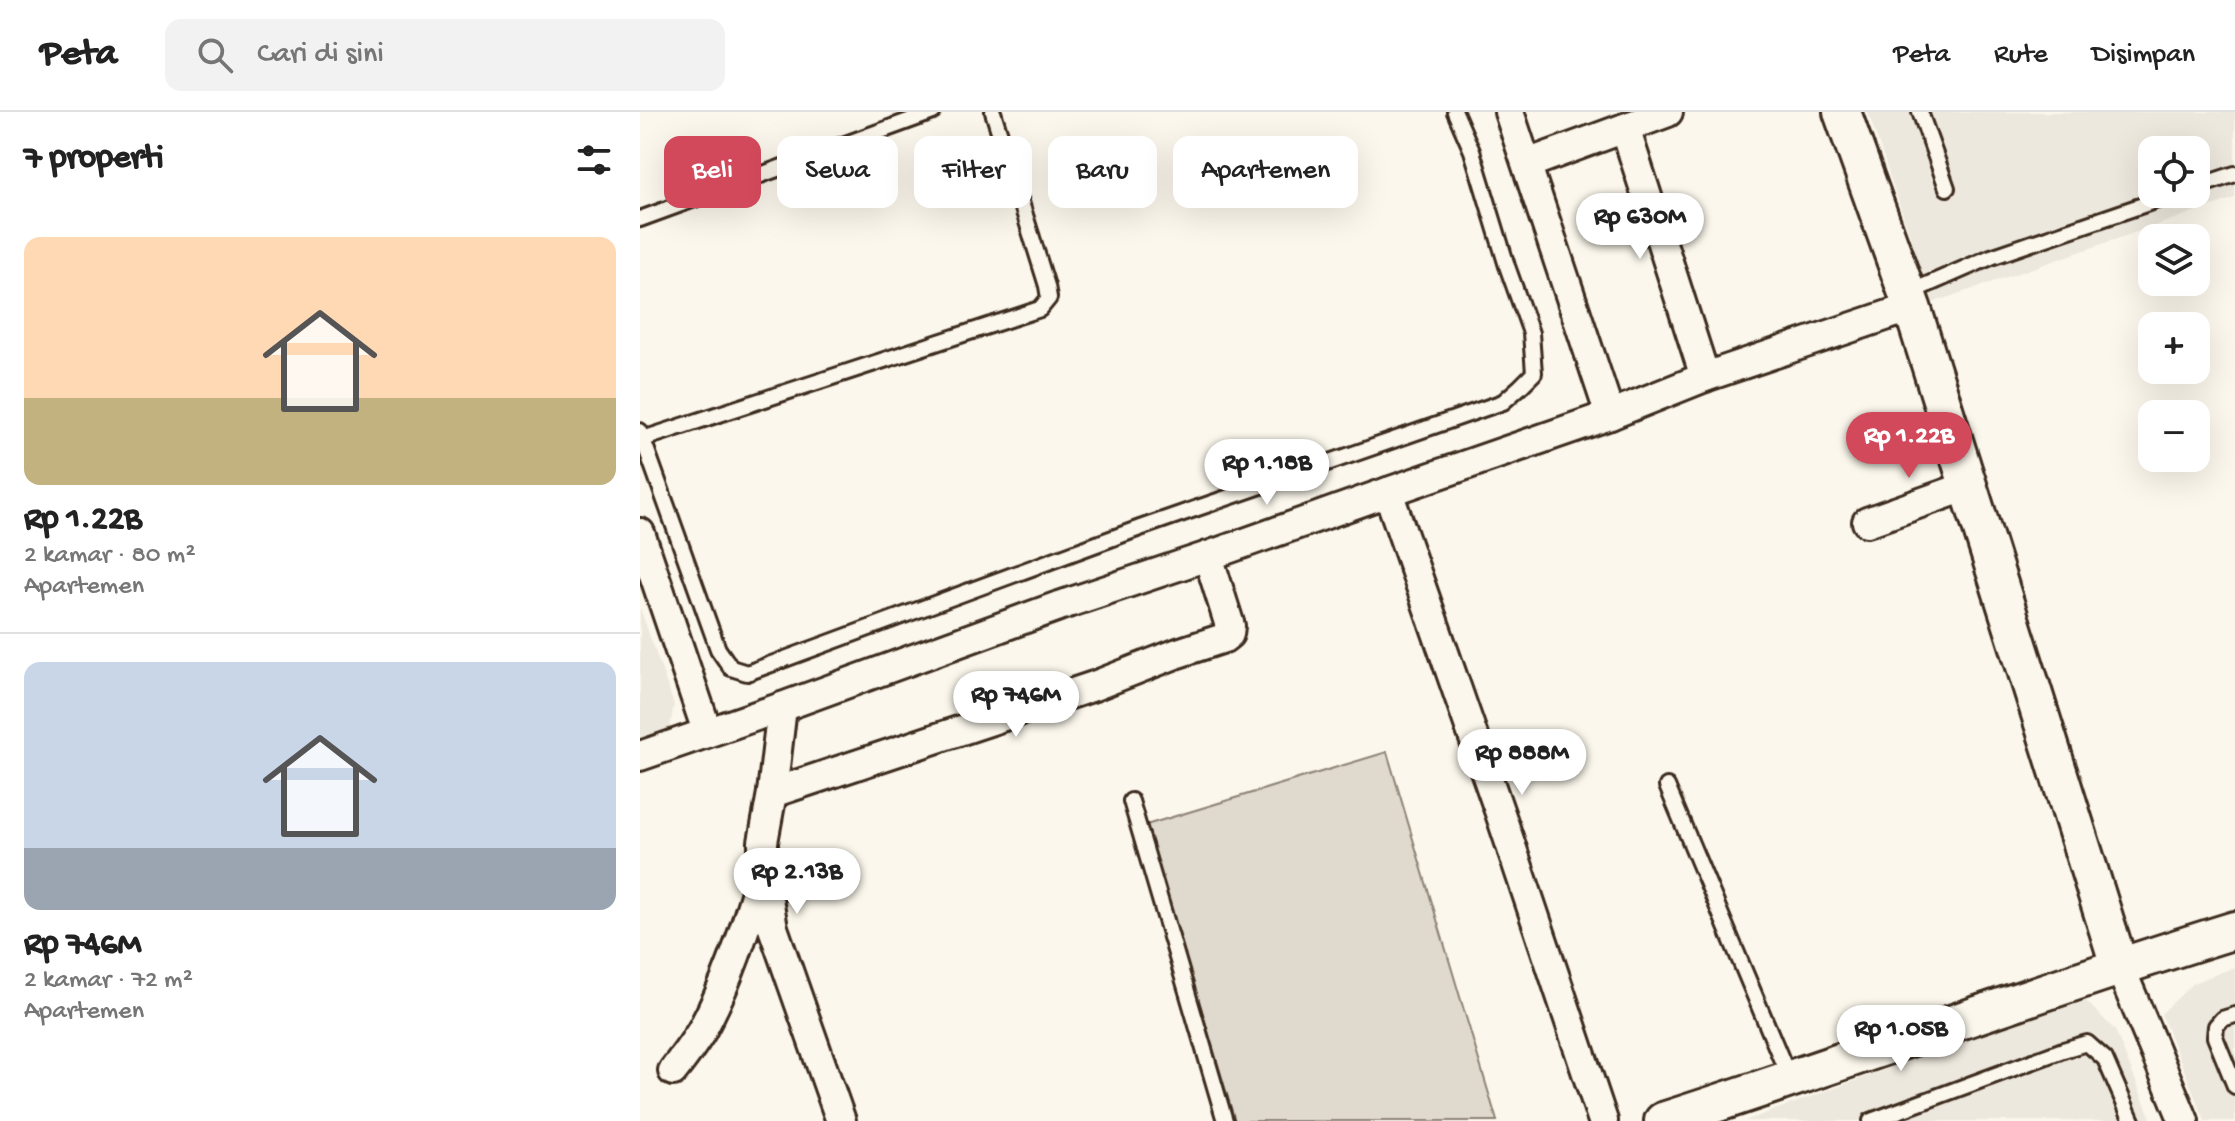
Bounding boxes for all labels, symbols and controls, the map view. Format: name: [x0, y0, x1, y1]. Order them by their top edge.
search box: [165, 19, 725, 91]
text: Peta: [40, 33, 117, 77]
icon: search: [193, 33, 237, 77]
text: Cari di sini: [257, 38, 384, 73]
text: Peta: [1893, 39, 1950, 72]
text: Rute: [1994, 39, 2048, 72]
text: Disimpan: [2092, 39, 2195, 72]
chip: Beli: [664, 136, 761, 208]
chip: Sewa: [777, 136, 898, 208]
chip: Filter: [914, 136, 1032, 208]
chip: Baru: [1048, 136, 1157, 208]
chip: Apartemen: [1173, 136, 1358, 208]
map controls: [2138, 136, 2210, 472]
button: locate: [2138, 136, 2210, 208]
icon: filters: [572, 138, 616, 182]
text: 7 properti: [24, 140, 164, 180]
pin: Rp 630M: [1566, 193, 1714, 261]
text: Rp 630M: [1594, 203, 1686, 234]
button: layers: [2138, 224, 2210, 296]
icon: home: [248, 289, 392, 433]
button: +: [2138, 312, 2210, 384]
button: −: [2138, 400, 2210, 472]
pin: Rp 1.22B: [1826, 412, 1992, 480]
text: Rp 1.22B: [1864, 422, 1954, 453]
pin: Rp 1.18B: [1184, 439, 1350, 507]
text: Rp 1.18B: [1222, 449, 1312, 480]
text: Rp 1.22B: [24, 501, 142, 541]
text: 2 kamar · 80 m²: [24, 541, 195, 572]
text: Apartemen: [24, 572, 144, 603]
pin: Rp 746M: [942, 671, 1090, 739]
text: Rp 746M: [971, 681, 1061, 712]
icon: home: [248, 714, 392, 858]
pin: Rp 888M: [1448, 729, 1596, 797]
text: Rp 888M: [1475, 739, 1569, 770]
pin: Rp 2.13B: [714, 848, 880, 916]
text: Rp 2.13B: [752, 858, 842, 889]
text: Rp 746M: [24, 926, 141, 966]
text: 2 kamar · 72 m²: [24, 966, 193, 997]
text: Apartemen: [24, 997, 144, 1028]
pin: Rp 1.05B: [1818, 1005, 1984, 1073]
text: Rp 1.05B: [1855, 1015, 1947, 1046]

